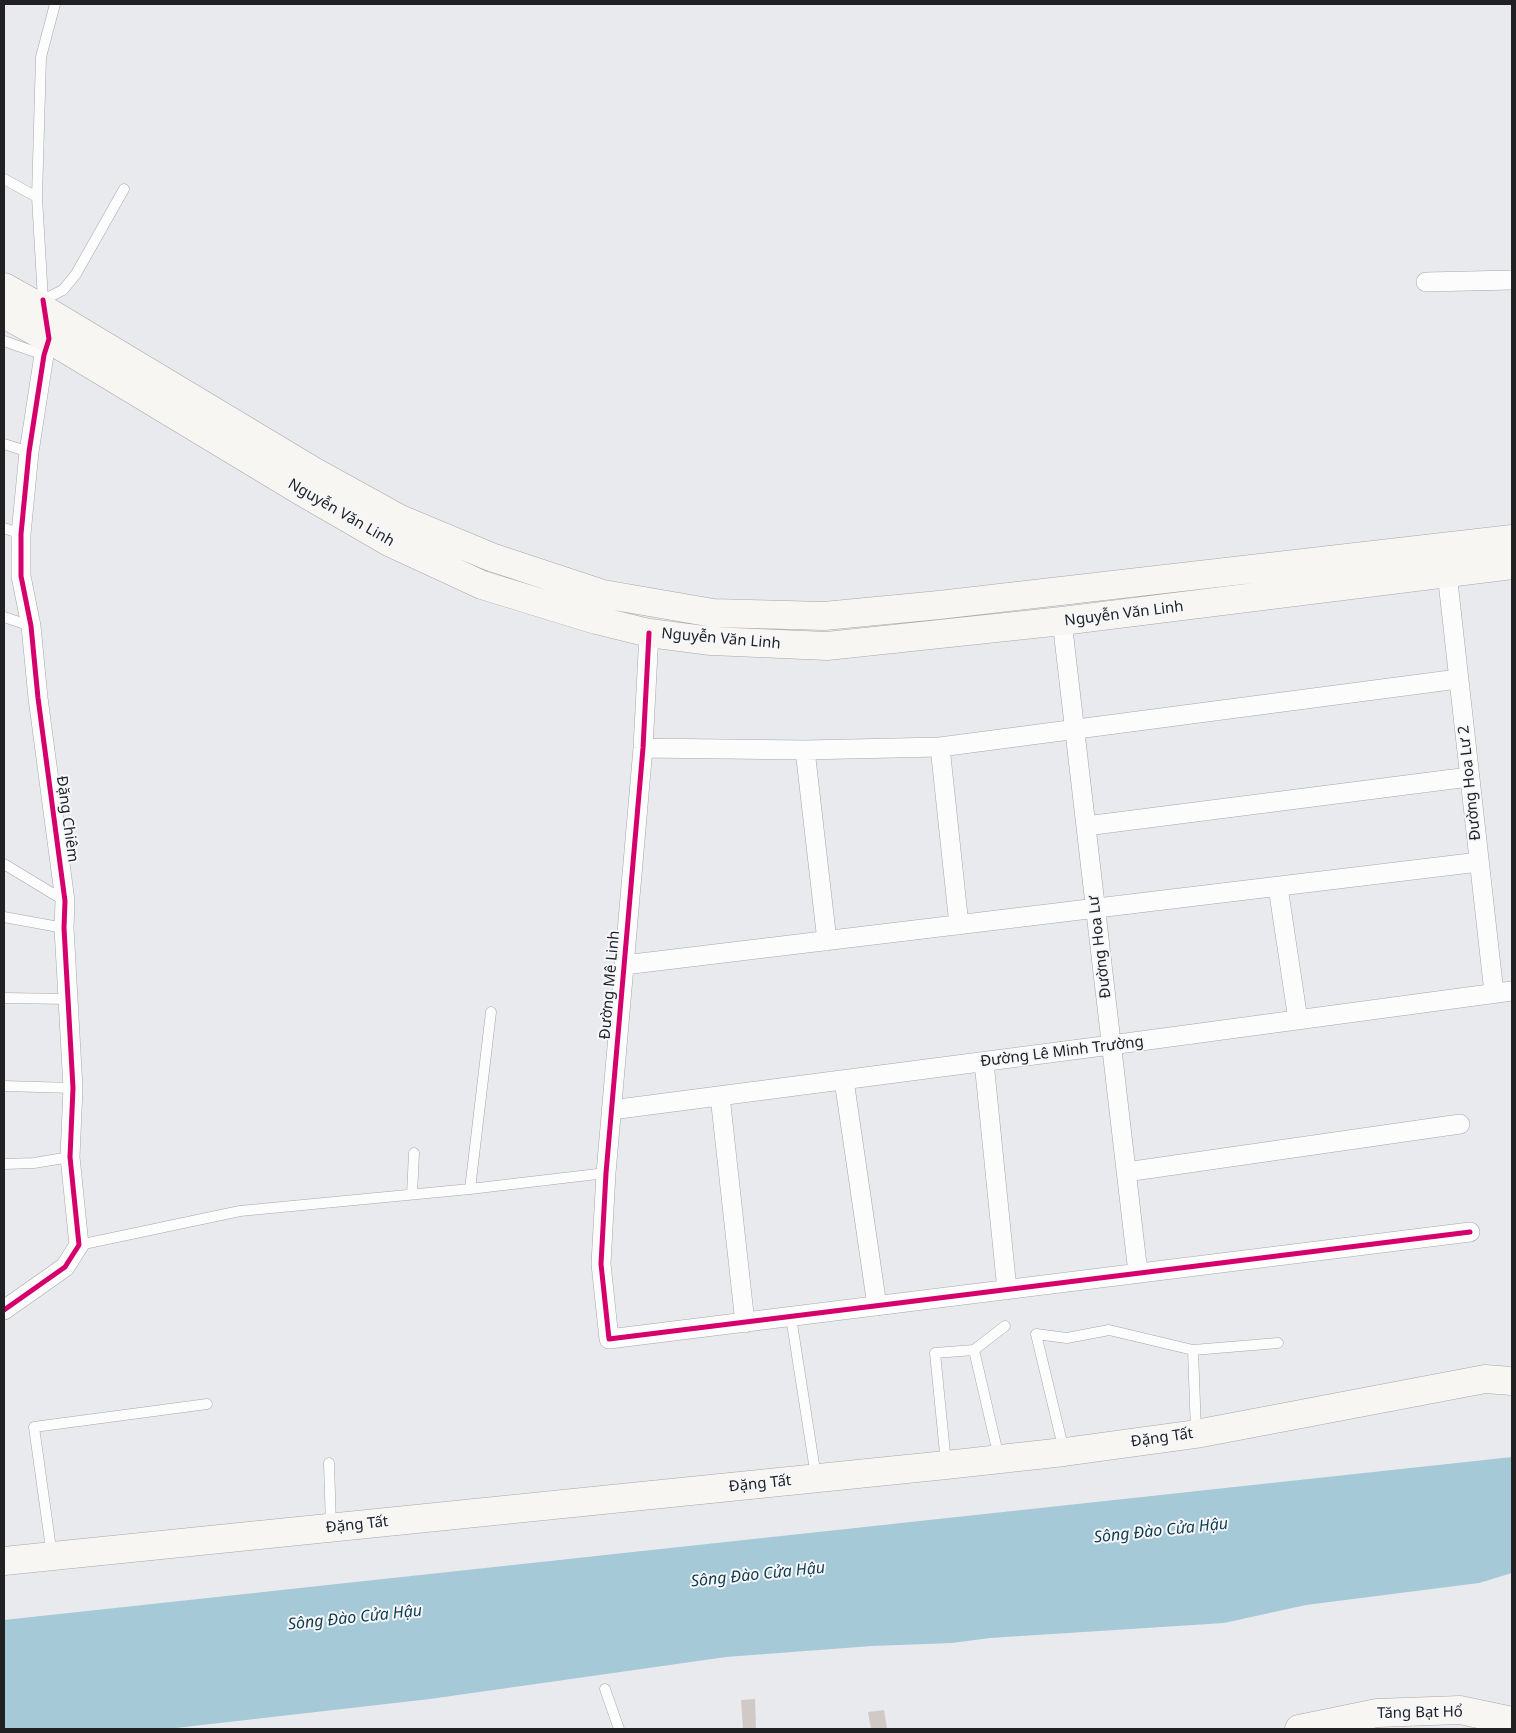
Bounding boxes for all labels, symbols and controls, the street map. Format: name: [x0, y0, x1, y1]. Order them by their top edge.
street label: Nguyễn Văn Linh: [285, 475, 397, 551]
street label: Nguyễn Văn Linh: [1063, 598, 1185, 630]
street label: Nguyễn Văn Linh: [661, 625, 781, 653]
street label: Đường Hoa Lư 2: [1455, 725, 1485, 841]
street label: Đặng Chiêm: [52, 775, 82, 863]
street label: Đường Hoa Lư: [1085, 895, 1115, 999]
street label: Đường Mê Linh: [596, 930, 624, 1040]
street label: Đường Lê Minh Trường: [979, 1033, 1145, 1071]
street label: Đặng Tất: [1130, 1425, 1194, 1451]
street label: Đặng Tất: [728, 1472, 792, 1496]
street label: Đặng Tất: [325, 1513, 389, 1537]
water label: Sông Đào Cửa Hậu: [1093, 1514, 1229, 1548]
water label: Sông Đào Cửa Hậu: [690, 1558, 826, 1592]
water label: Sông Đào Cửa Hậu: [287, 1601, 423, 1635]
street label: Tăng Bạt Hổ: [1377, 1703, 1463, 1723]

